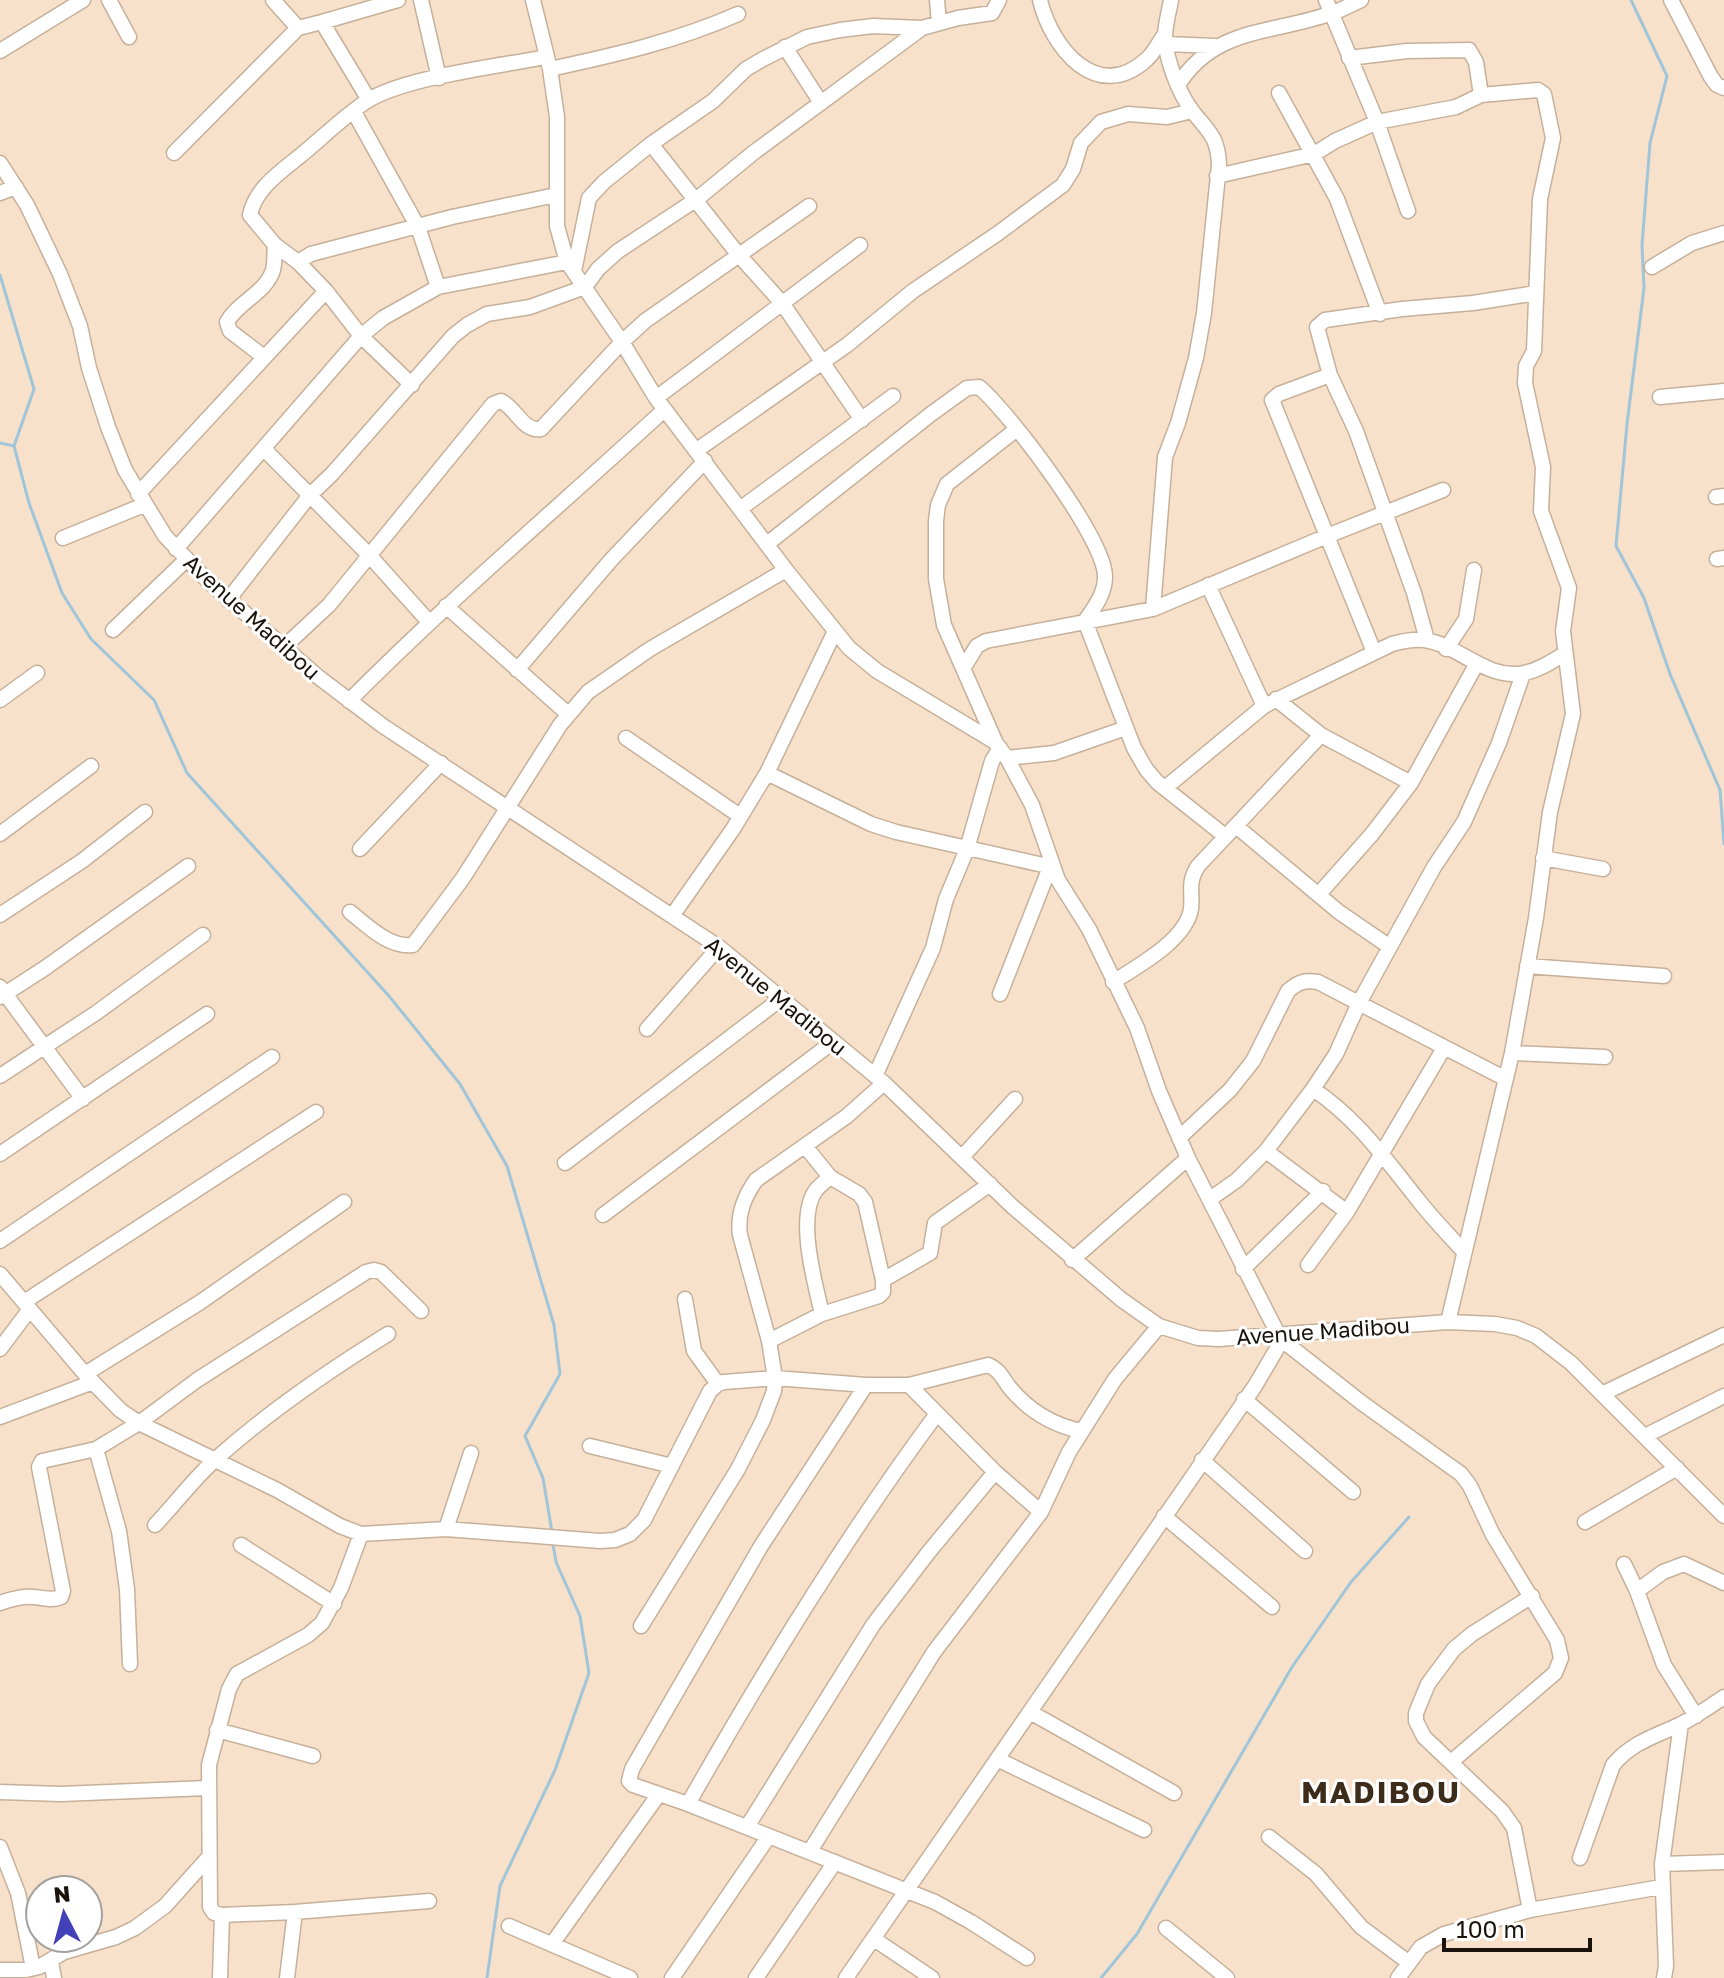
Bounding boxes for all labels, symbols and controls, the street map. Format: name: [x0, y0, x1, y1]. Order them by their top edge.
street label: Avenue Madibou: [179, 548, 326, 685]
street label: Avenue Madibou: [700, 930, 852, 1061]
street label: Avenue Madibou: [1235, 1311, 1411, 1350]
district label: MADIBOU: [1301, 1774, 1461, 1810]
north arrow: [24, 1874, 104, 1954]
text: N: [52, 1879, 72, 1908]
scale bar: [1444, 1902, 1590, 1952]
text: 100 m: [1456, 1914, 1525, 1943]

